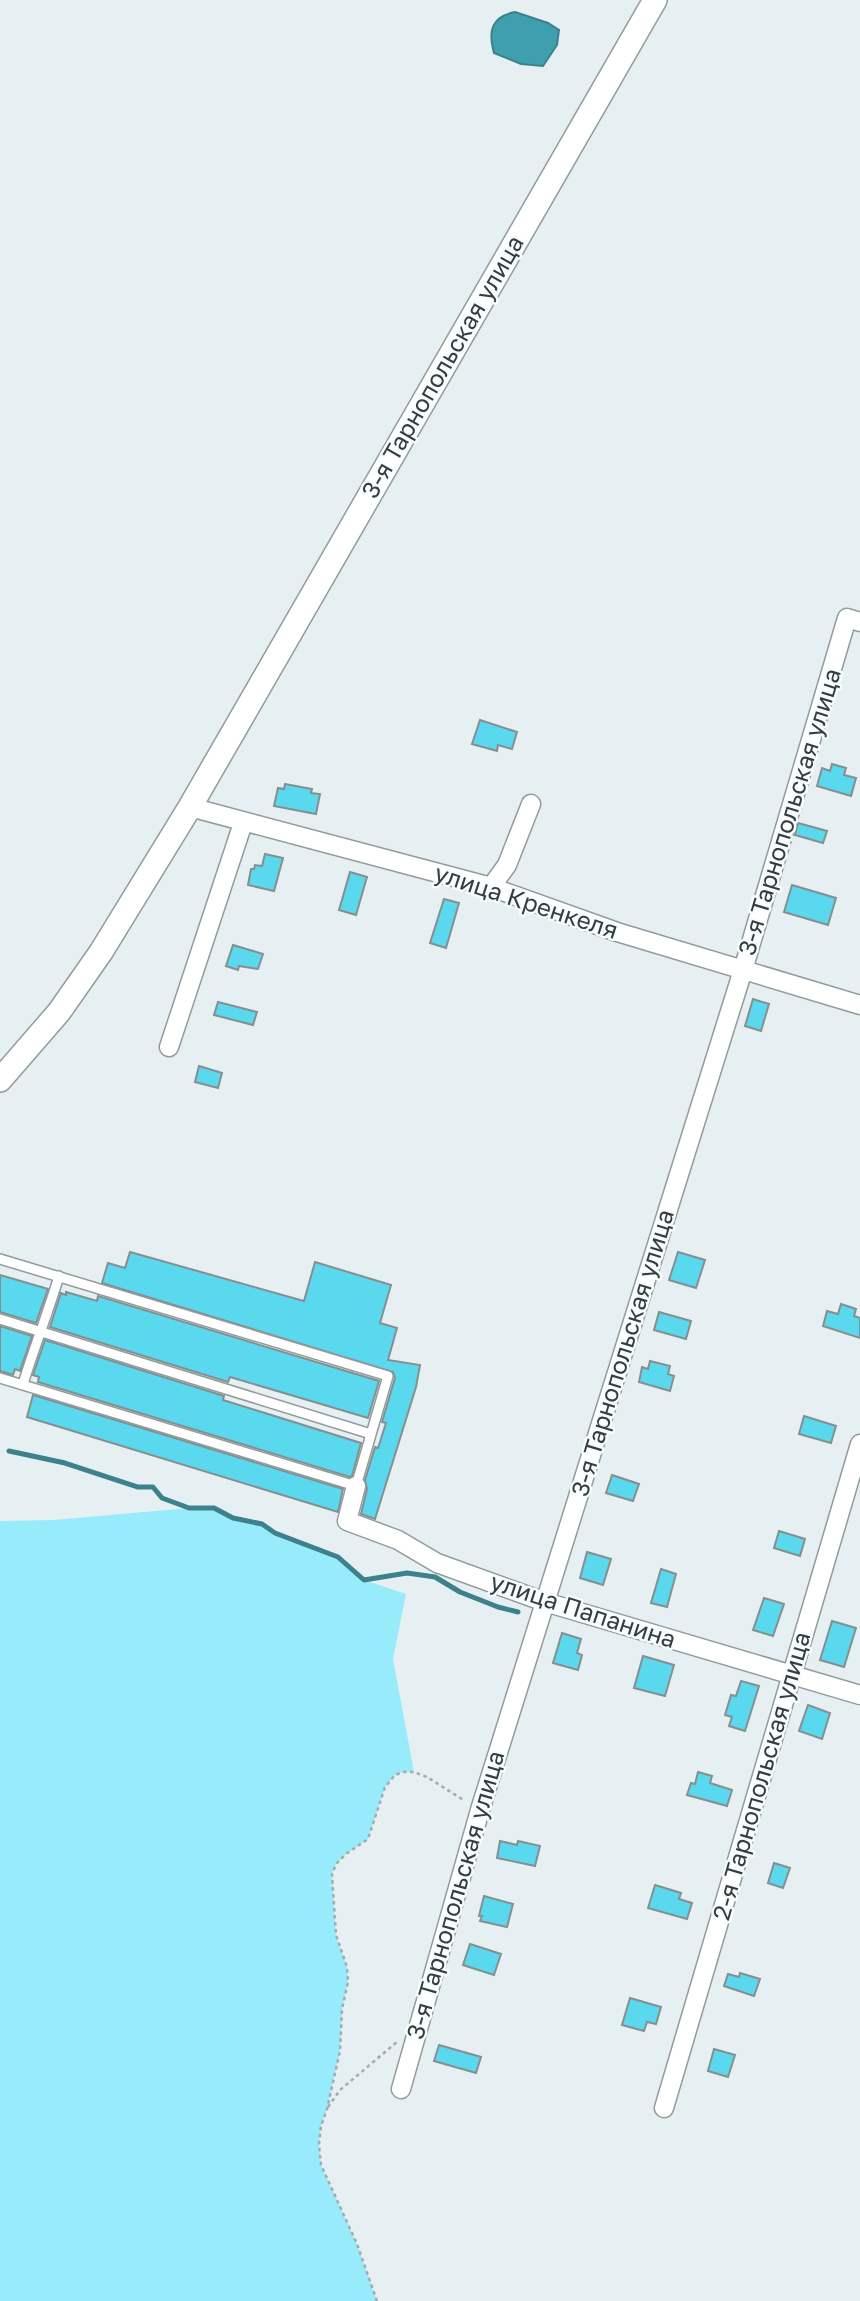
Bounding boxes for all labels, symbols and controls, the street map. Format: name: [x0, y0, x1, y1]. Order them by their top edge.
street label: 3-я Тарнопольская улица: [355, 230, 529, 503]
street label: 3-я Тарнопольская улица: [731, 665, 846, 959]
street label: улица Кренкеля: [431, 857, 622, 944]
street label: 3-я Тарнопольская улица: [564, 1206, 679, 1500]
street label: улица Папанина: [487, 1566, 680, 1653]
street label: 2-я Тарнопольская улица: [705, 1628, 816, 1923]
street label: 3-я Тарнопольская улица: [399, 1747, 510, 2042]

